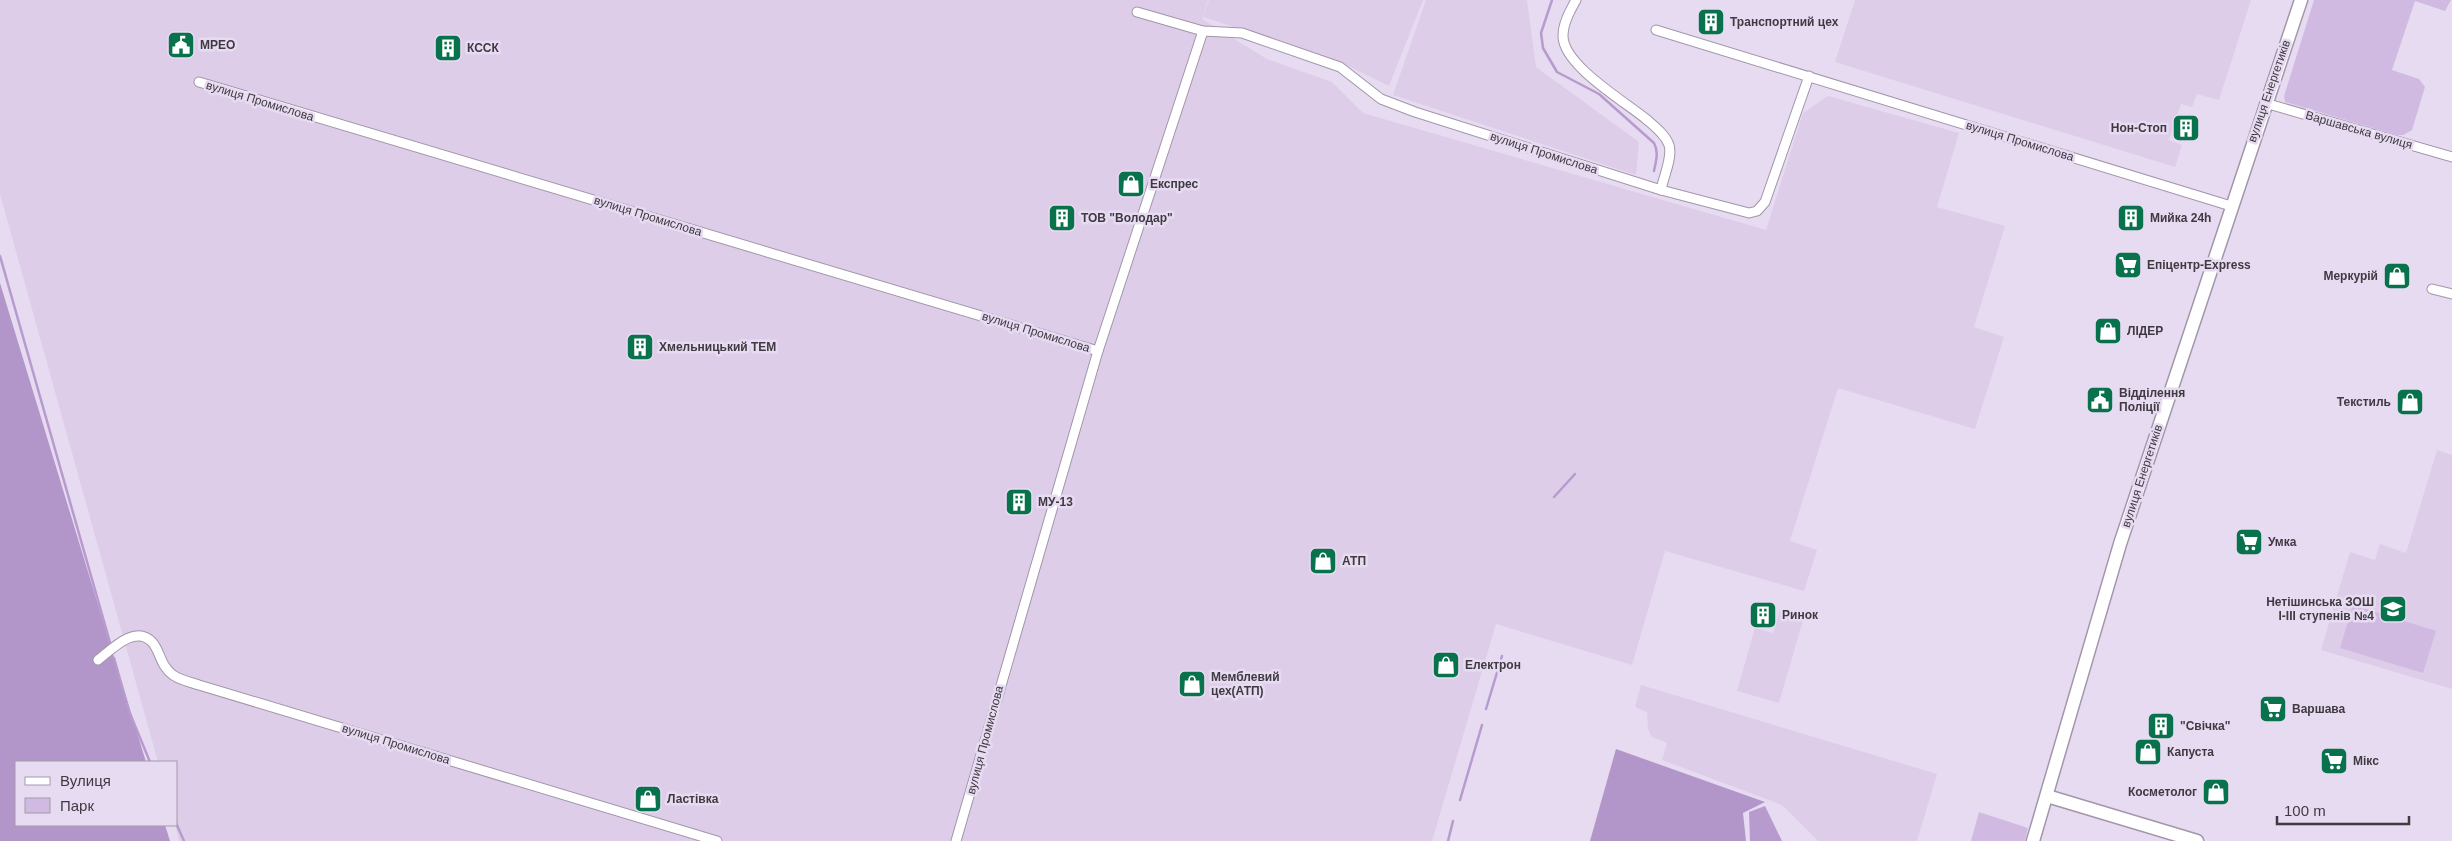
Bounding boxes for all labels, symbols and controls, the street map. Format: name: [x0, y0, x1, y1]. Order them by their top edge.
building icon: Транспортний цех: [1696, 7, 1726, 37]
place label: Транспортний цех: [1730, 15, 1839, 29]
public building icon: МРЕО: [166, 30, 196, 60]
building icon: КССК: [433, 33, 463, 63]
place label: МРЕО: [200, 38, 235, 52]
street label: вулиця Енергетиків: [2245, 38, 2293, 144]
place label: КССК: [467, 41, 499, 55]
street label: вулиця Промислова: [204, 78, 316, 124]
street label: Варшавська вулиця: [2304, 108, 2414, 152]
building icon: Нон-Стоп: [2171, 113, 2201, 143]
street label: вулиця Промислова: [1964, 118, 2076, 164]
place label: Нон-Стоп: [2111, 121, 2167, 135]
street label: вулиця Промислова: [1489, 129, 1600, 177]
shop icon: Експрес: [1116, 169, 1146, 199]
place label: Експрес: [1150, 177, 1199, 191]
street label: вулиця Промислова: [592, 193, 704, 239]
building icon: ТОВ "Володар": [1047, 203, 1077, 233]
building icon: Мийка 24һ: [2116, 203, 2146, 233]
place label: ТОВ "Володар": [1081, 211, 1173, 225]
place label: Мийка 24һ: [2150, 211, 2211, 225]
supermarket icon: Епіцентр-Express: [2113, 250, 2143, 280]
place label: Епіцентр-Express: [2147, 258, 2251, 272]
shop icon: Меркурій: [2382, 261, 2412, 291]
place label: Меркурій: [2323, 269, 2378, 283]
street label: вулиця Промислова: [980, 309, 1092, 355]
shop icon: ЛІДЕР: [2093, 316, 2123, 346]
place label: ЛІДЕР: [2127, 324, 2163, 338]
building icon: Хмельницький ТЕМ: [625, 332, 655, 362]
place label: Хмельницький ТЕМ: [659, 340, 776, 354]
public building icon: Відділення Поліції: [2085, 385, 2115, 415]
place label: Відділення Поліції: [2119, 386, 2185, 414]
shop icon: Текстиль: [2395, 387, 2425, 417]
place label: Текстиль: [2337, 395, 2391, 409]
street label: вулиця Енергетиків: [2119, 423, 2165, 529]
building icon: МУ-13: [1004, 487, 1034, 517]
place label: МУ-13: [1038, 495, 1073, 509]
supermarket icon: Умка: [2234, 527, 2264, 557]
place label: Умка: [2268, 535, 2297, 549]
shop icon: АТП: [1308, 546, 1338, 576]
place label: АТП: [1342, 554, 1366, 568]
school or university icon: Нетішинська ЗОШ І-ІІІ ступенів №4: [2378, 594, 2408, 624]
place label: Нетішинська ЗОШ І-ІІІ ступенів №4: [2266, 595, 2374, 623]
building icon: Ринок: [1748, 600, 1778, 630]
place label: Ринок: [1782, 608, 1819, 622]
shop icon: Електрон: [1431, 650, 1461, 680]
place label: Електрон: [1465, 658, 1521, 672]
shop icon: Мемблевий цех(АТП): [1177, 669, 1207, 699]
place label: Мемблевий цех(АТП): [1211, 670, 1280, 698]
street label: вулиця Промислова: [964, 684, 1006, 796]
supermarket icon: Варшава: [2258, 694, 2288, 724]
place label: Варшава: [2292, 702, 2346, 716]
building icon: "Свічка": [2146, 711, 2176, 741]
place label: "Свічка": [2180, 719, 2230, 733]
street label: вулиця Промислова: [340, 721, 452, 767]
shop icon: Капуста: [2133, 737, 2163, 767]
place label: Капуста: [2167, 745, 2214, 759]
supermarket icon: Мікс: [2319, 746, 2349, 776]
place label: Мікс: [2353, 754, 2379, 768]
legend: [15, 761, 178, 826]
text: Вулиця: [60, 772, 111, 789]
shop icon: Косметолог: [2201, 777, 2231, 807]
shop icon: Ластівка: [633, 784, 663, 814]
place label: Косметолог: [2128, 785, 2197, 799]
place label: Ластівка: [667, 792, 719, 806]
scale bar: [2277, 794, 2410, 826]
text: Парк: [60, 797, 94, 814]
text: 100 m: [2284, 802, 2326, 819]

